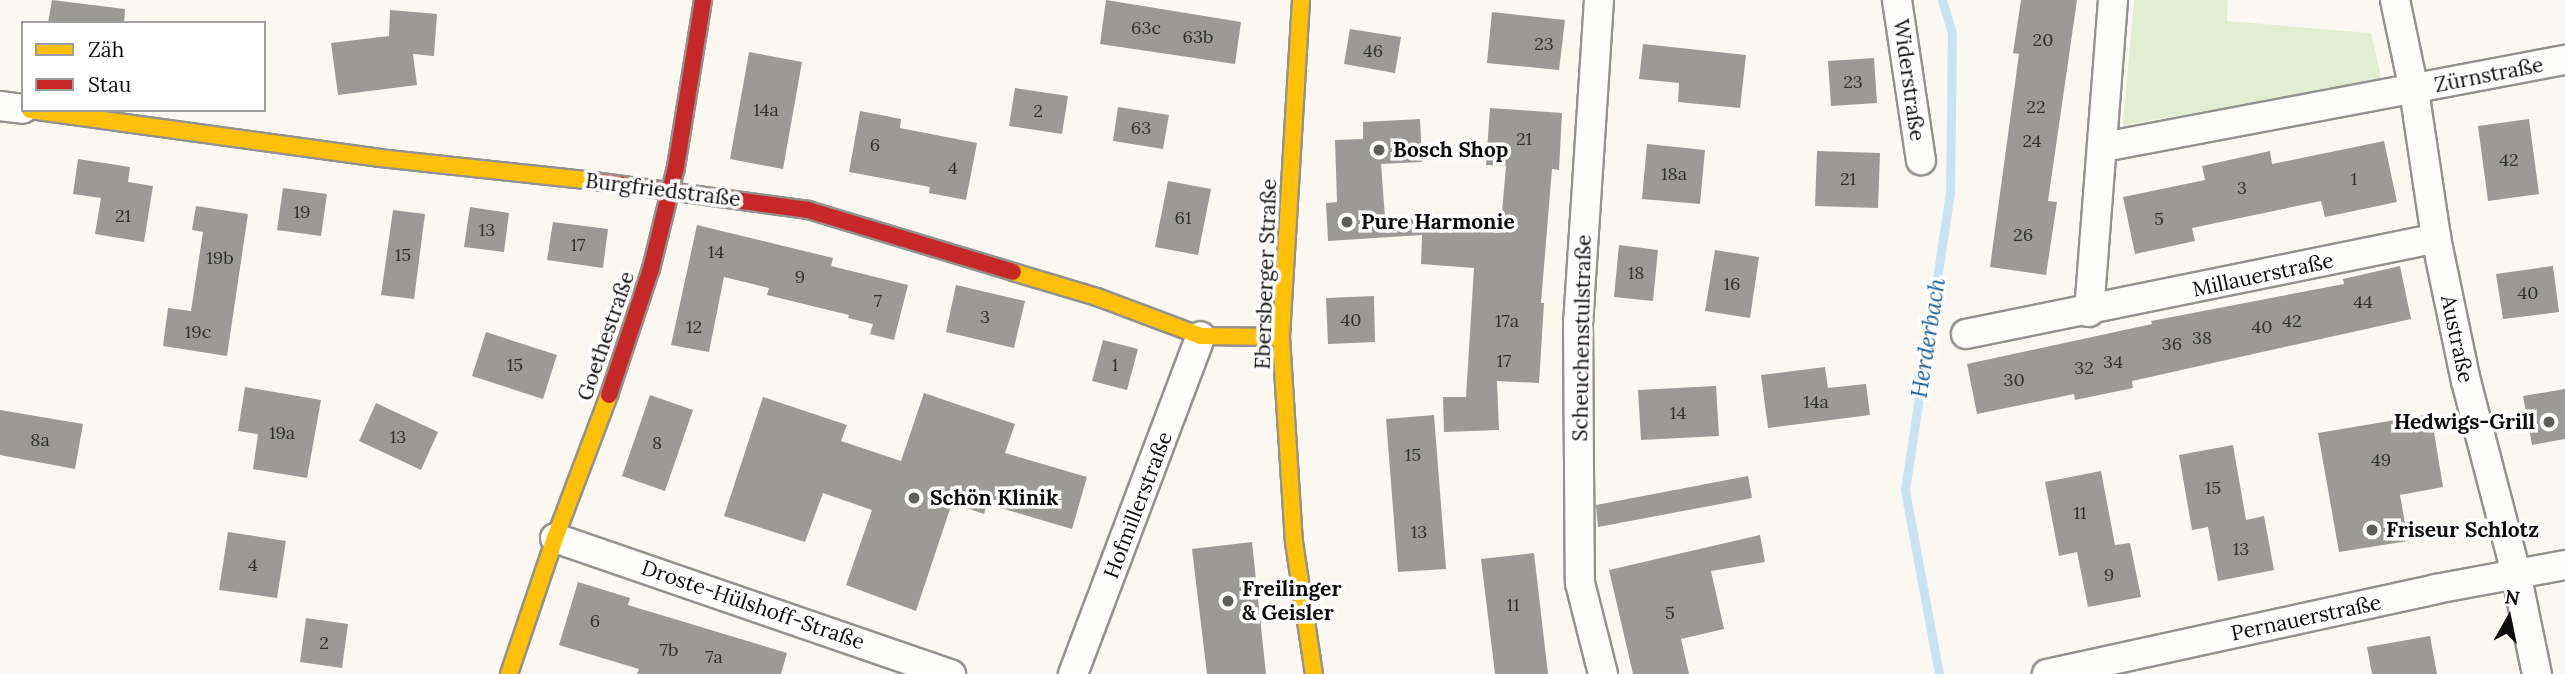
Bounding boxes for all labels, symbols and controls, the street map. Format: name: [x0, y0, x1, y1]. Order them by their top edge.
house number: 63c: [1131, 17, 1161, 39]
street label: Widerstraße: [1888, 17, 1930, 143]
legend: [21, 21, 266, 112]
house number: 63b: [1183, 26, 1213, 48]
house number: 20: [2033, 29, 2053, 51]
house number: 23: [1534, 33, 1554, 55]
text: Zäh: [88, 36, 124, 63]
house number: 46: [1363, 40, 1383, 62]
street label: Zürnstraße: [2432, 52, 2546, 98]
text: Stau: [88, 71, 131, 98]
house number: 23: [1843, 71, 1863, 93]
house number: 22: [2026, 96, 2046, 118]
house number: 14a: [753, 99, 779, 121]
house number: 2: [1033, 100, 1043, 122]
house number: 63: [1131, 117, 1151, 139]
house number: 21: [1516, 128, 1532, 150]
house number: 24: [2022, 130, 2042, 152]
house number: 6: [870, 134, 880, 156]
place label: Bosch Shop: [1393, 137, 1508, 163]
marker: Bosch Shop: [1371, 142, 1387, 158]
house number: 42: [2499, 149, 2519, 171]
house number: 4: [948, 157, 958, 179]
house number: 18a: [1661, 163, 1687, 185]
street label: Burgfriedstraße: [584, 168, 742, 212]
house number: 21: [1840, 168, 1856, 190]
house number: 1: [2351, 168, 2357, 190]
house number: 3: [2237, 177, 2247, 199]
street label: Ebersberger Straße: [1250, 178, 1282, 370]
house number: 19: [294, 201, 310, 223]
house number: 21: [115, 205, 131, 227]
house number: 61: [1175, 207, 1191, 229]
house number: 5: [2154, 208, 2164, 230]
place label: Pure Harmonie: [1361, 209, 1515, 235]
marker: Pure Harmonie: [1339, 214, 1355, 230]
house number: 13: [479, 219, 495, 241]
house number: 26: [2013, 224, 2033, 246]
house number: 17: [571, 234, 585, 256]
street label: Scheuchenstulstraße: [1568, 234, 1596, 442]
house number: 14: [708, 241, 724, 263]
house number: 15: [395, 244, 411, 266]
house number: 19b: [206, 247, 234, 269]
street label: Millauerstraße: [2190, 248, 2336, 302]
house number: 18: [1628, 262, 1644, 284]
house number: 9: [795, 266, 805, 288]
street label: Goethestraße: [572, 268, 640, 404]
house number: 16: [1724, 273, 1740, 295]
water label: Herderbach: [1905, 276, 1951, 400]
house number: 40: [2518, 282, 2538, 304]
house number: 7: [874, 290, 882, 312]
house number: 44: [2353, 291, 2373, 313]
street label: Austraße: [2435, 293, 2479, 385]
house number: 3: [980, 306, 990, 328]
house number: 40: [1341, 309, 1361, 331]
house number: 17a: [1495, 310, 1519, 332]
house number: 42: [2282, 310, 2302, 332]
house number: 12: [686, 316, 702, 338]
house number: 40: [2252, 316, 2272, 338]
house number: 19c: [185, 321, 211, 343]
house number: 38: [2192, 327, 2212, 349]
house number: 36: [2162, 333, 2182, 355]
house number: 17: [1497, 350, 1511, 372]
house number: 34: [2103, 351, 2123, 373]
house number: 15: [507, 354, 523, 376]
house number: 1: [1112, 354, 1118, 376]
house number: 32: [2074, 357, 2094, 379]
house number: 30: [2003, 369, 2025, 391]
house number: 14a: [1803, 391, 1829, 413]
house number: 14: [1670, 402, 1686, 424]
place label: Hedwigs-Grill: [2394, 409, 2535, 435]
marker: Hedwigs-Grill: [2541, 414, 2557, 430]
house number: 19a: [269, 422, 295, 444]
house number: 13: [390, 426, 406, 448]
street label: Hofmillerstraße: [1098, 428, 1178, 582]
house number: 8a: [30, 429, 50, 451]
house number: 8: [652, 432, 662, 454]
house number: 15: [1405, 444, 1421, 466]
house number: 49: [2371, 449, 2391, 471]
house number: 15: [2205, 477, 2221, 499]
place label: Schön Klinik: [930, 485, 1058, 511]
marker: Schön Klinik: [904, 488, 924, 508]
house number: 11: [2073, 502, 2087, 524]
place label: Friseur Schlotz: [2386, 517, 2539, 543]
house number: 13: [1411, 521, 1427, 543]
marker: Friseur Schlotz: [2364, 522, 2380, 538]
house number: 13: [2233, 538, 2249, 560]
house number: 4: [248, 554, 258, 576]
street label: Droste-Hülshoff-Straße: [638, 555, 868, 655]
house number: 9: [2104, 564, 2114, 586]
place label: Freilinger & Geisler: [1242, 576, 1341, 626]
north arrow: [2474, 583, 2544, 653]
text: N: [2503, 584, 2521, 610]
street label: Pernauerstraße: [2229, 590, 2383, 646]
marker: Freilinger & Geisler: [1220, 593, 1236, 609]
house number: 11: [1506, 594, 1520, 616]
house number: 5: [1665, 602, 1675, 624]
house number: 6: [590, 610, 600, 632]
house number: 2: [319, 632, 329, 654]
house number: 7b: [660, 639, 678, 661]
house number: 7a: [705, 646, 723, 668]

